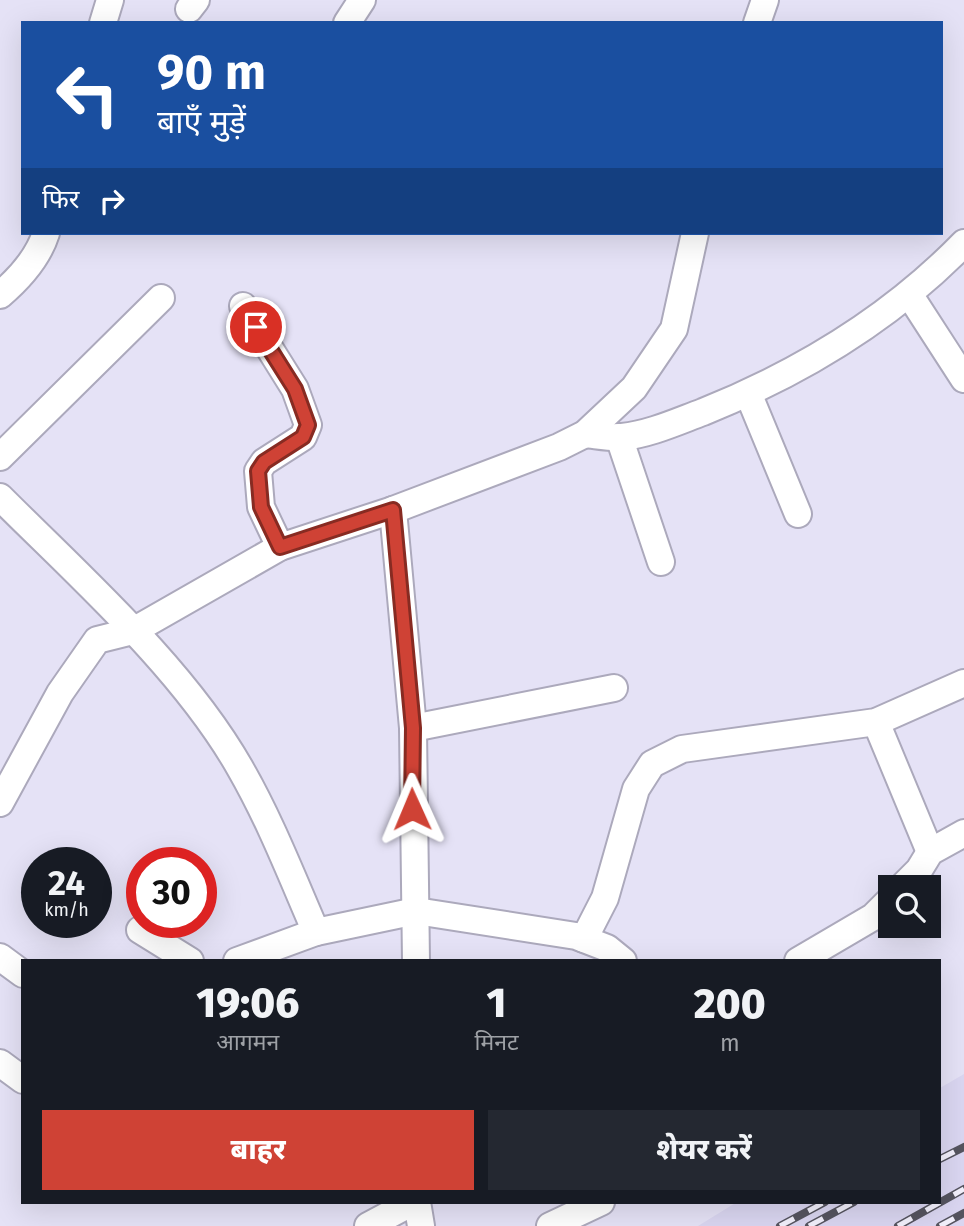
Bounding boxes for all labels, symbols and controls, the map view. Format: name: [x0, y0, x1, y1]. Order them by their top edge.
text: 90 m: [157, 43, 266, 102]
icon: left: [42, 49, 133, 140]
text: बाएँ मुड़ें: [157, 103, 246, 141]
icon: right: [93, 182, 131, 220]
text: फिर: [42, 184, 79, 215]
pin: [226, 297, 286, 357]
icon: arrive: [237, 308, 275, 346]
position arrow: [375, 772, 449, 846]
speed limit sign: 30: [126, 847, 217, 938]
text: 24: [48, 862, 85, 904]
map controls: [878, 875, 941, 938]
button: search: [878, 875, 941, 938]
text: km/h: [44, 899, 89, 921]
text: 19:06: [196, 978, 299, 1028]
text: 1: [487, 978, 506, 1028]
text: 200: [694, 979, 766, 1029]
text: आगमन: [216, 1028, 279, 1056]
text: मिनट: [474, 1028, 519, 1056]
text: m: [720, 1029, 740, 1057]
button: बाहर: [42, 1110, 474, 1190]
button: शेयर करें: [488, 1110, 920, 1190]

